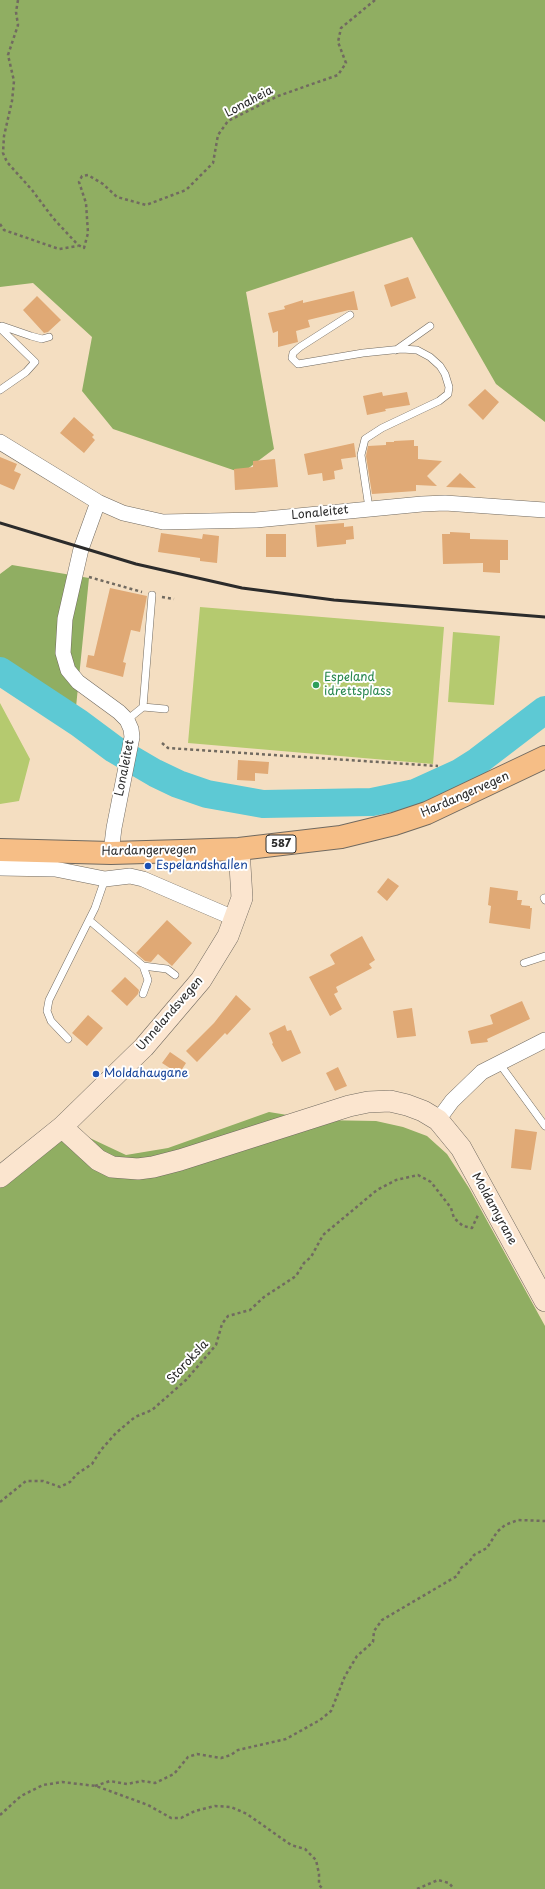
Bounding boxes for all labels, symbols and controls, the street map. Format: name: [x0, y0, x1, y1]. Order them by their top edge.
street label: Lonaheia: [222, 83, 276, 121]
street label: Lonaleitet: [291, 503, 349, 523]
place label: Espeland idrettsplass: [324, 671, 391, 699]
marker: Espeland idrettsplass: [311, 680, 321, 690]
street label: Lonaleitet: [112, 739, 138, 797]
street label: Hardangervegen: [419, 769, 511, 821]
road number: 587: [266, 835, 296, 853]
street label: Hardangervegen: [101, 843, 197, 859]
place label: Espelandshallen: [156, 859, 248, 873]
marker: Espelandshallen: [143, 861, 153, 871]
street label: Unnelandsvegen: [134, 974, 206, 1054]
place label: Moldahaugane: [104, 1067, 188, 1081]
marker: Moldahaugane: [91, 1069, 101, 1079]
street label: Moldamyrane: [468, 1170, 520, 1248]
street label: Storoksla: [164, 1337, 212, 1387]

